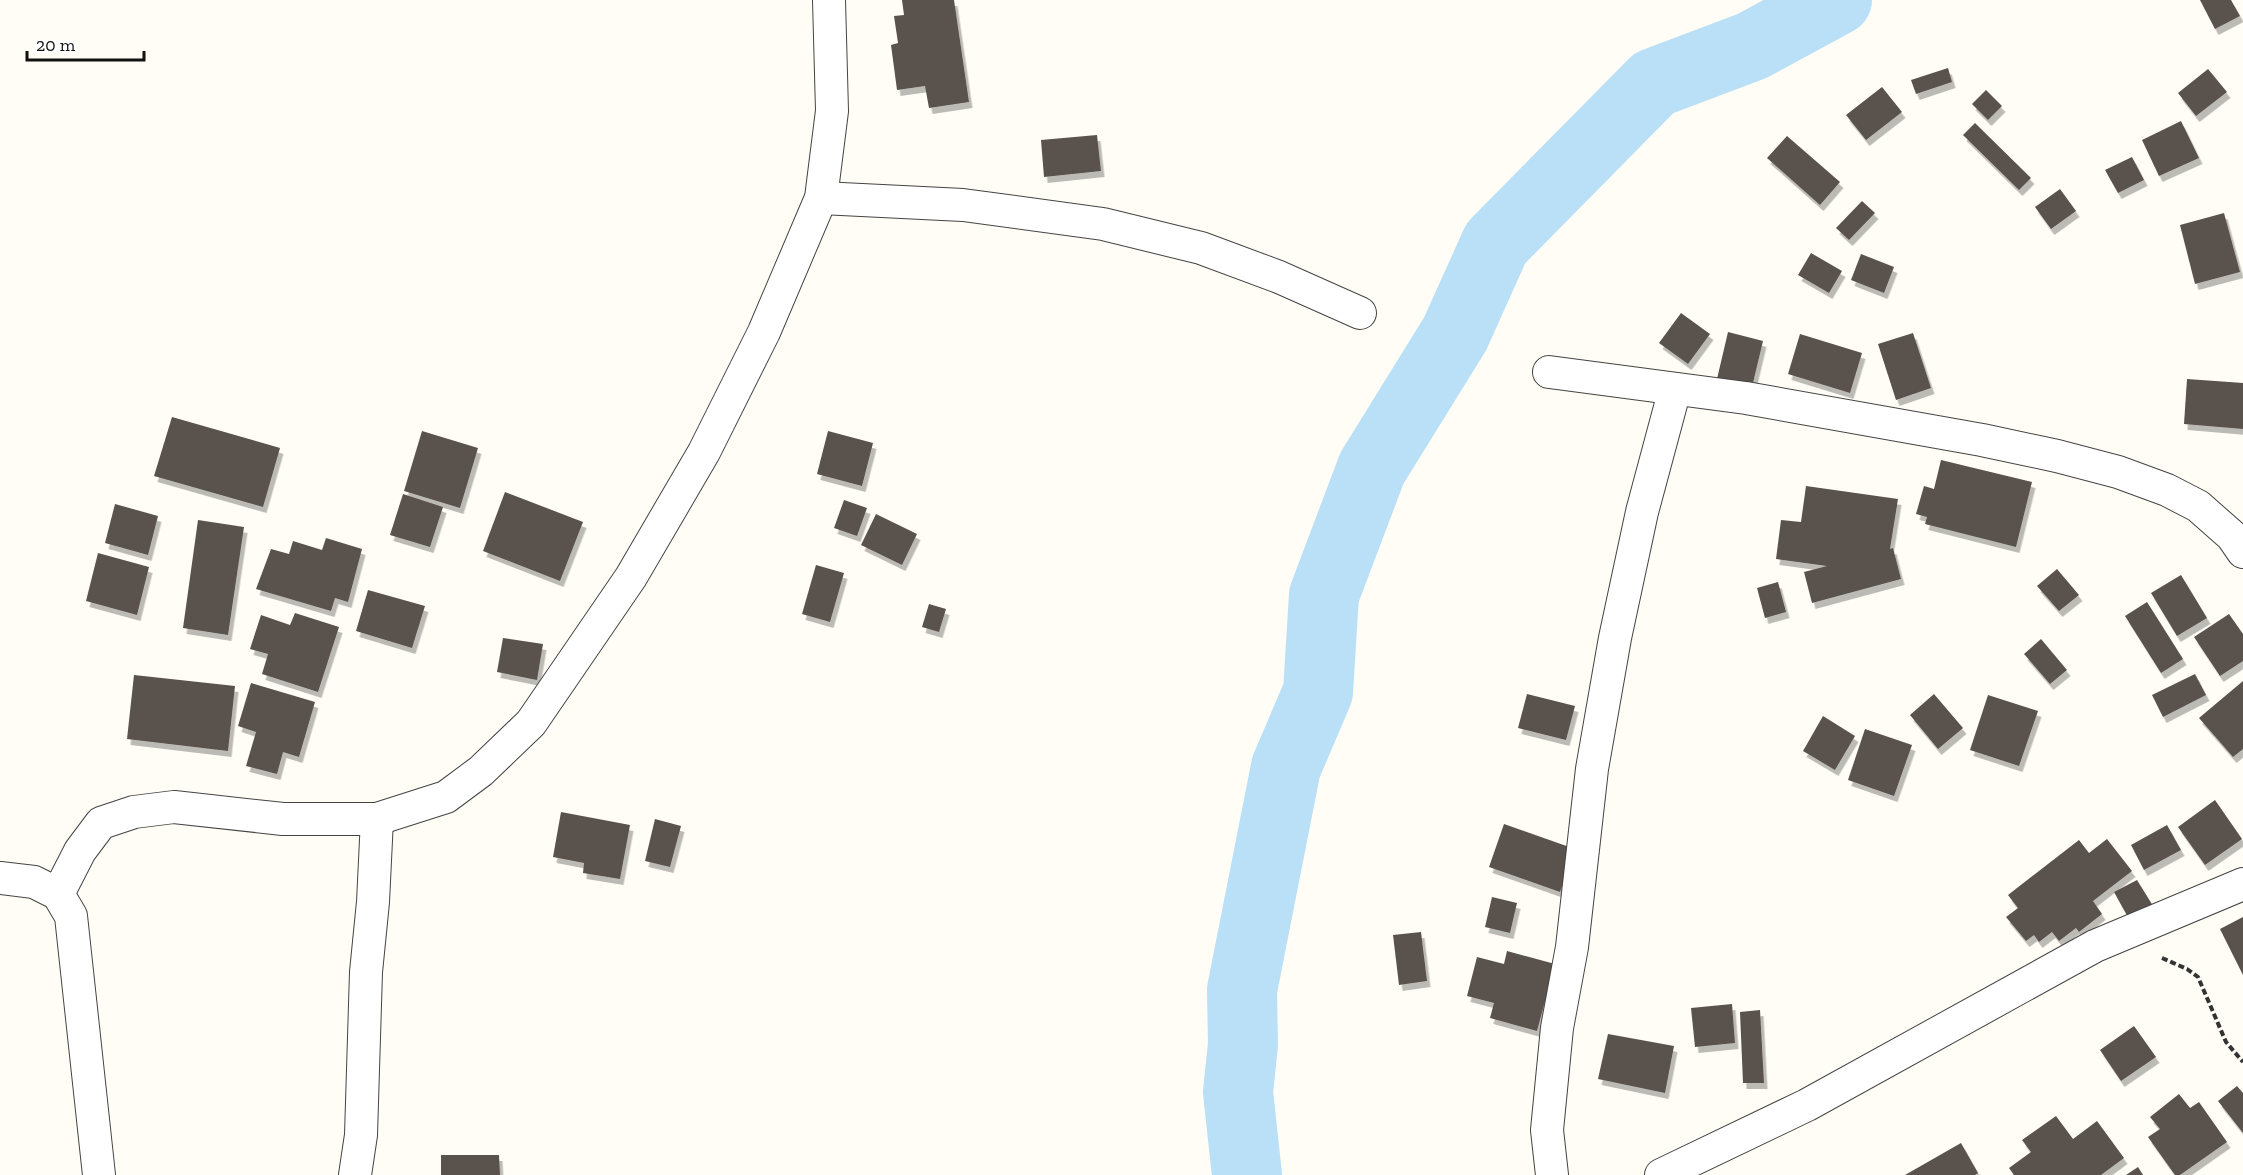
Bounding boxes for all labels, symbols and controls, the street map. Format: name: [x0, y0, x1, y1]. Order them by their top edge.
scale bar: [27, 24, 144, 62]
text: 20 m: [36, 34, 76, 56]

